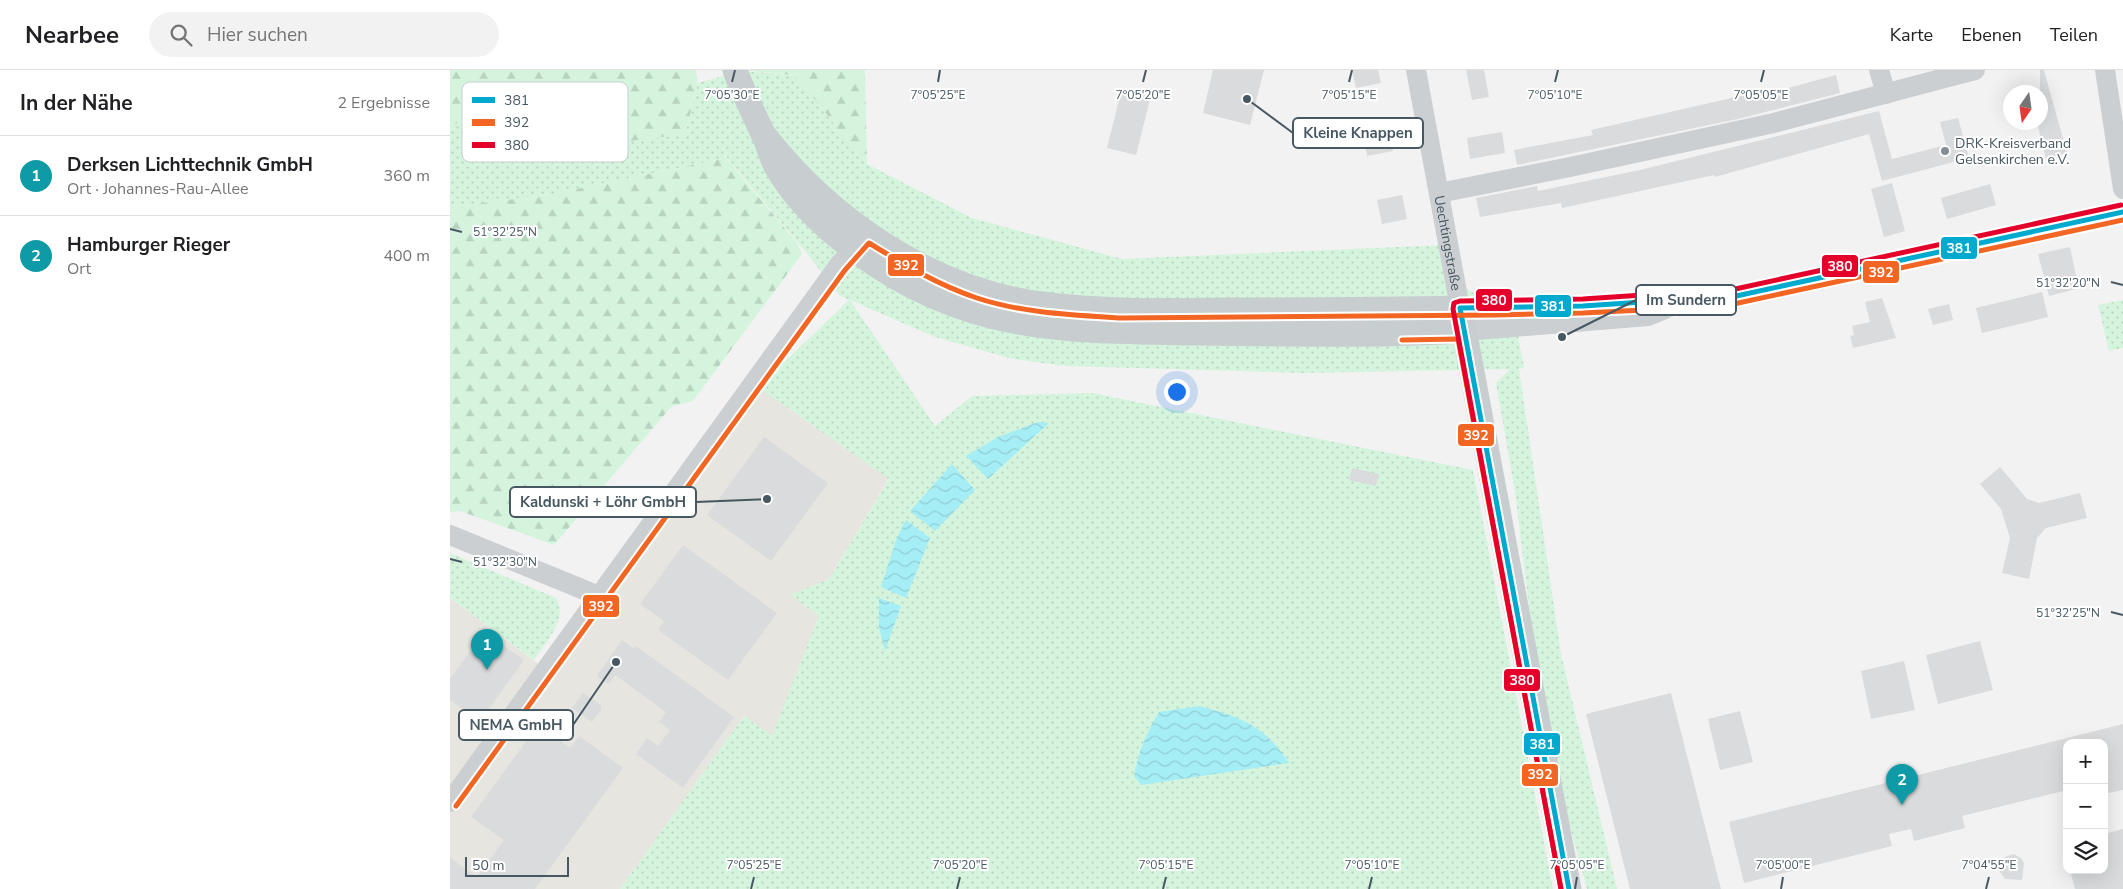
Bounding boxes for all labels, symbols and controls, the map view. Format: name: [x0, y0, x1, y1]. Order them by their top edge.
search box: [149, 12, 499, 57]
text: Nearbee: [25, 19, 119, 51]
icon: search: [167, 21, 195, 49]
text: Hier suchen: [207, 22, 308, 48]
text: Karte: [1890, 23, 1933, 47]
text: Ebenen: [1961, 23, 2022, 47]
text: Teilen: [2050, 23, 2098, 47]
legend: [462, 82, 628, 162]
north arrow: [2003, 85, 2048, 130]
text: 7°05'30"E: [705, 87, 759, 103]
text: 7°05'25"E: [911, 87, 965, 103]
text: 7°05'20"E: [1116, 87, 1170, 103]
text: 7°05'15"E: [1322, 87, 1376, 103]
text: 7°05'10"E: [1528, 87, 1582, 103]
text: 7°05'05"E: [1734, 87, 1788, 103]
text: In der Nähe: [20, 89, 133, 117]
text: 381: [504, 91, 529, 110]
text: 2 Ergebnisse: [337, 92, 430, 114]
text: 392: [504, 113, 529, 132]
callout: Kleine Knappen: [1293, 118, 1423, 148]
text: Kleine Knappen: [1303, 123, 1413, 143]
place label: DRK-Kreisverband Gelsenkirchen e.V.: [1955, 134, 2071, 169]
text: 380: [504, 136, 529, 155]
marker: DRK-Kreisverband Gelsenkirchen e.V.: [1939, 145, 1951, 157]
text: Derksen Lichttechnik GmbH: [67, 152, 313, 178]
text: 1: [31, 165, 41, 187]
text: 360 m: [383, 165, 430, 187]
text: Ort · Johannes-Rau-Allee: [67, 178, 248, 200]
street label: Uechtingstraße: [1429, 194, 1466, 292]
text: 51°32'25"N: [473, 224, 537, 240]
text: Hamburger Rieger: [67, 232, 230, 258]
line badge: 381: [1940, 236, 1978, 260]
text: 381: [1946, 239, 1972, 258]
text: 2: [31, 245, 41, 267]
text: 400 m: [383, 245, 430, 267]
line badge: 392: [887, 253, 925, 277]
line badge: 380: [1821, 254, 1859, 278]
text: 392: [893, 256, 919, 275]
text: 380: [1827, 257, 1853, 276]
text: Ort: [67, 258, 91, 280]
line badge: 392: [1862, 260, 1900, 284]
text: 392: [1868, 263, 1894, 282]
text: 51°32'20"N: [2036, 275, 2100, 291]
callout: Im Sundern: [1636, 285, 1736, 315]
line badge: 380: [1475, 288, 1513, 312]
text: Im Sundern: [1646, 290, 1726, 310]
text: 380: [1481, 291, 1507, 310]
line badge: 381: [1534, 294, 1572, 318]
text: 381: [1540, 297, 1566, 316]
your location: [1164, 379, 1190, 405]
line badge: 392: [1457, 423, 1495, 447]
text: 392: [1463, 426, 1489, 445]
callout: Kaldunski + Löhr GmbH: [510, 487, 696, 517]
text: Kaldunski + Löhr GmbH: [520, 492, 686, 512]
text: 51°32'30"N: [473, 554, 537, 570]
line badge: 392: [582, 594, 620, 618]
text: 392: [588, 597, 614, 616]
text: 51°32'25"N: [2036, 605, 2100, 621]
pin: 1: [471, 629, 503, 670]
line badge: 380: [1503, 668, 1541, 692]
text: 380: [1509, 671, 1535, 690]
callout: NEMA GmbH: [459, 710, 573, 740]
text: NEMA GmbH: [469, 715, 563, 735]
line badge: 381: [1523, 732, 1561, 756]
text: 381: [1529, 735, 1555, 754]
map controls: [2063, 739, 2108, 874]
button: +: [2063, 739, 2108, 784]
line badge: 392: [1521, 763, 1559, 787]
pin: 2: [1886, 764, 1918, 805]
text: 392: [1527, 765, 1553, 784]
button: −: [2063, 784, 2108, 829]
button: layers: [2063, 829, 2108, 874]
scale bar: [465, 854, 569, 877]
text: 50 m: [472, 856, 504, 875]
text: 7°05'25"E: [727, 857, 781, 873]
text: 7°05'20"E: [933, 857, 987, 873]
text: 7°05'15"E: [1139, 857, 1193, 873]
text: 7°05'10"E: [1345, 857, 1399, 873]
text: 7°05'05"E: [1550, 857, 1604, 873]
text: 7°05'00"E: [1756, 857, 1810, 873]
text: 7°04'55"E: [1962, 857, 2016, 873]

